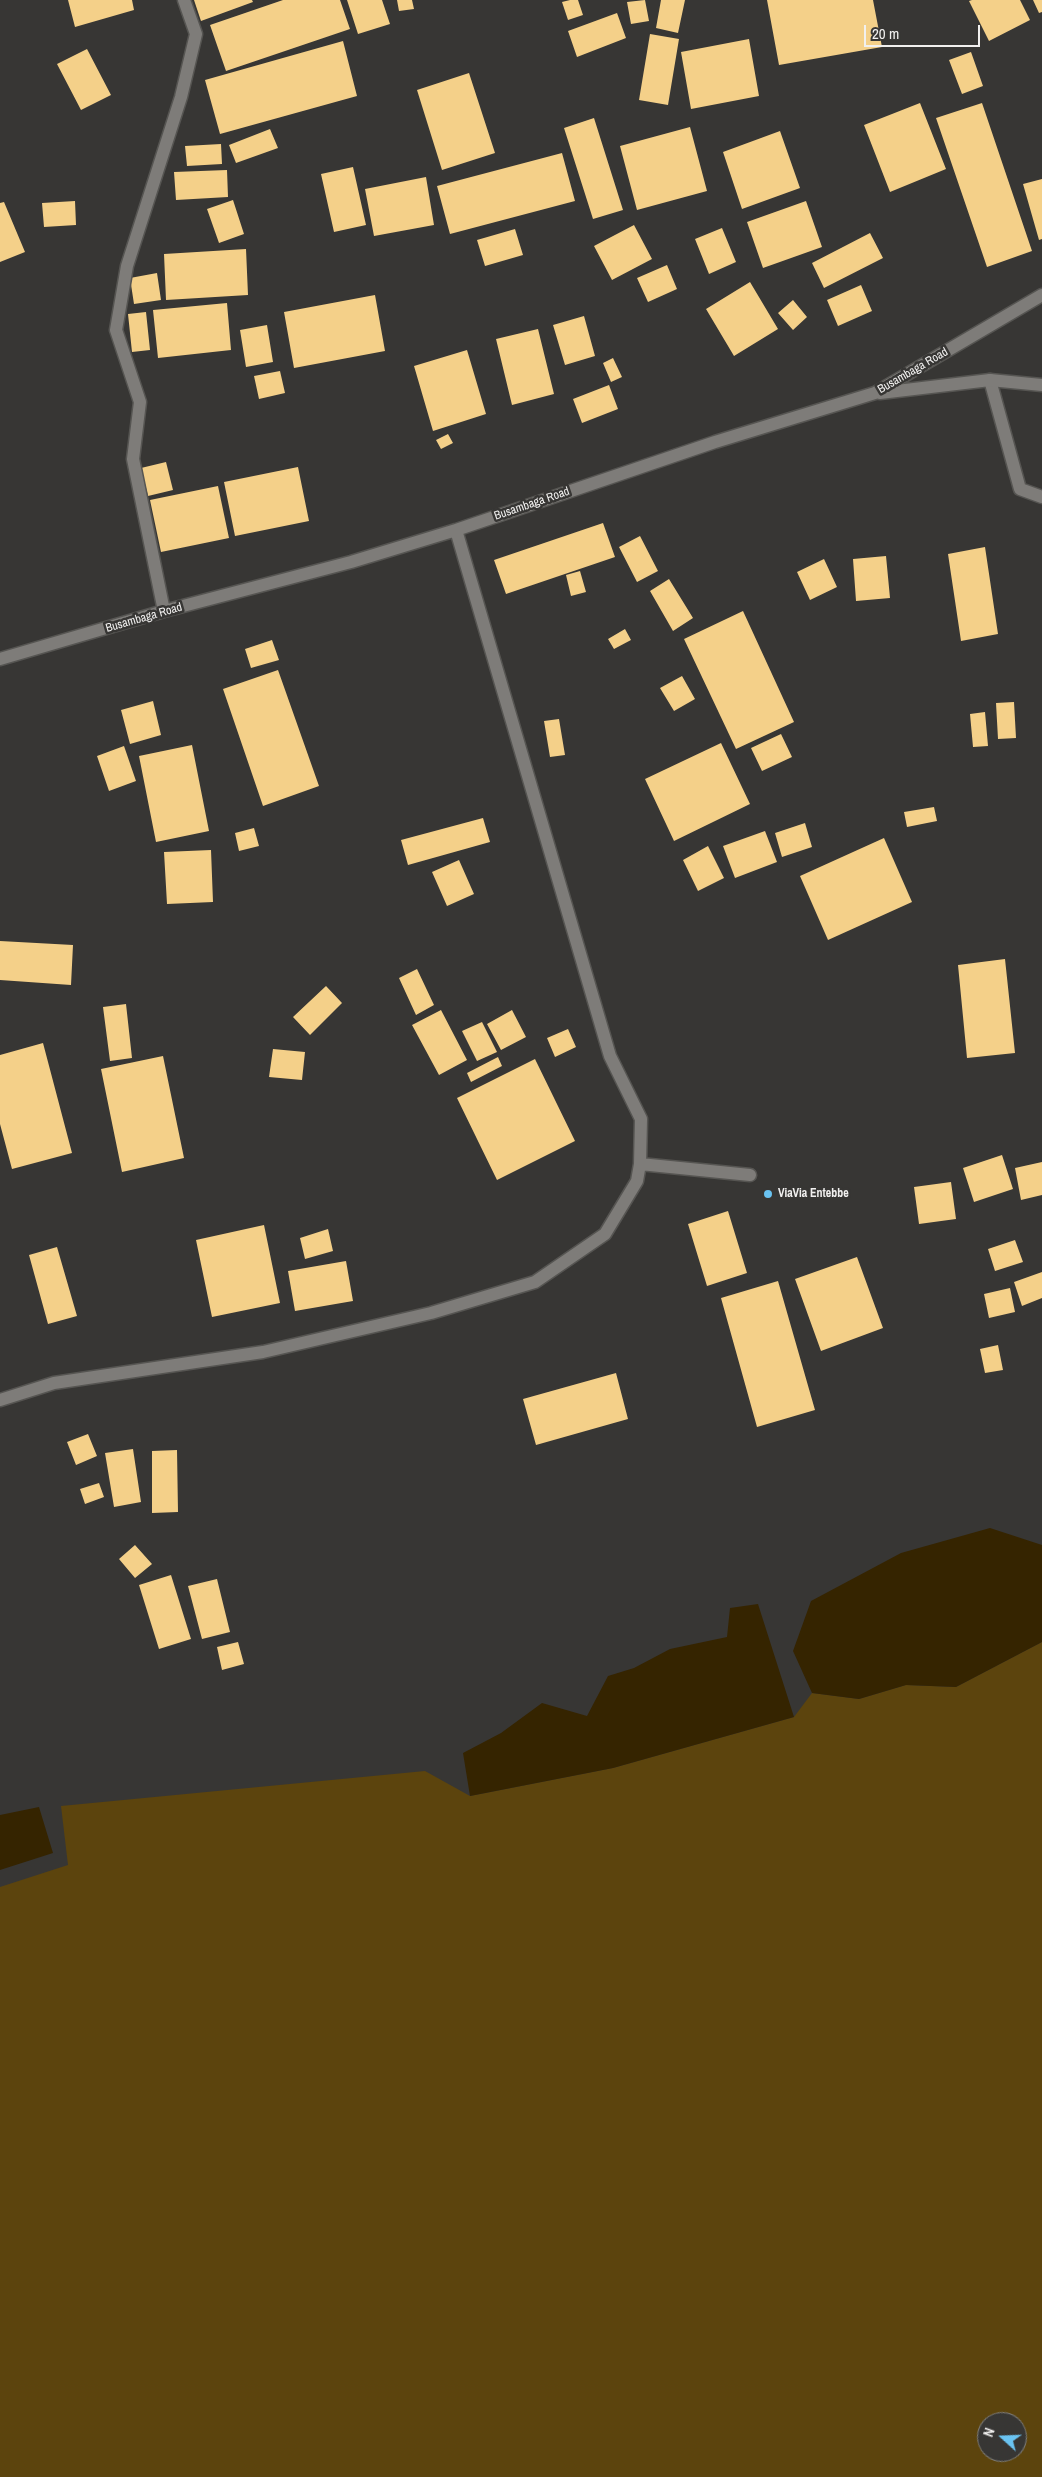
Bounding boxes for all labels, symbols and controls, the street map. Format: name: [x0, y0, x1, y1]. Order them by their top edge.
scale bar: [867, 15, 983, 47]
text: 20 m: [872, 23, 899, 44]
street label: Busambaga Road: [875, 345, 951, 397]
street label: Busambaga Road: [492, 484, 572, 524]
street label: Busambaga Road: [104, 600, 184, 636]
place label: ViaVia Entebbe: [778, 1187, 849, 1201]
marker: ViaVia Entebbe: [762, 1188, 774, 1200]
north arrow: [977, 2412, 1027, 2462]
text: N: [979, 2425, 999, 2439]

